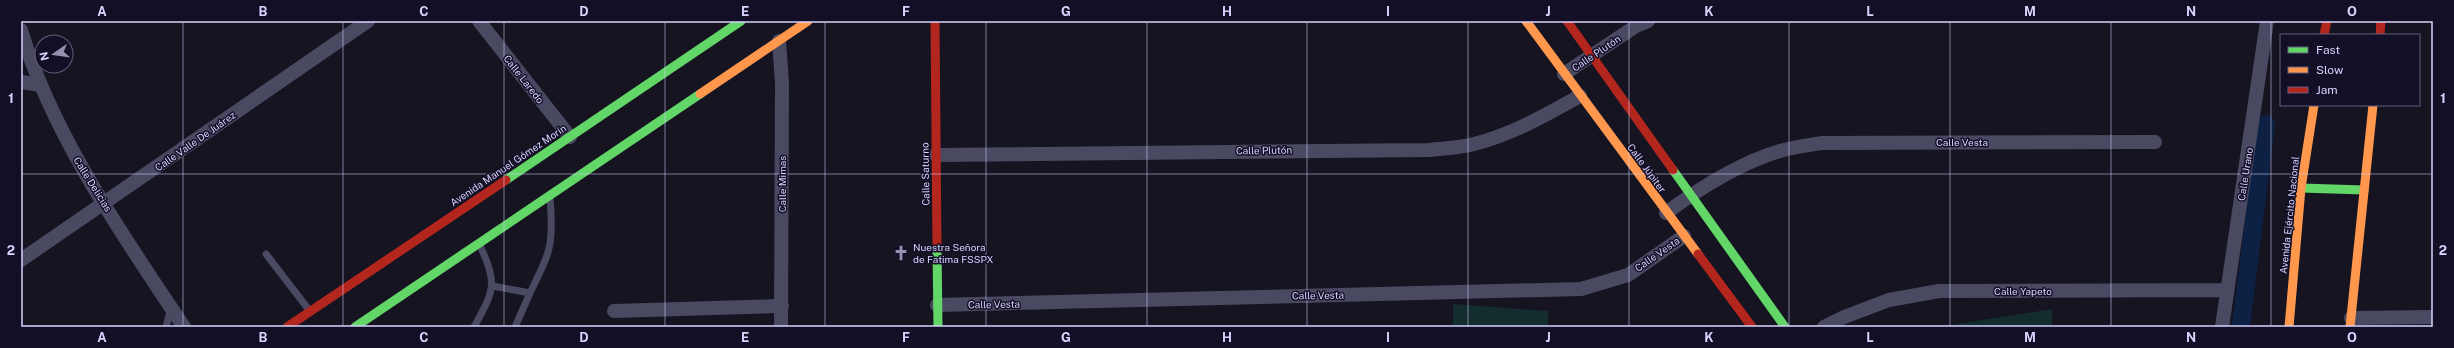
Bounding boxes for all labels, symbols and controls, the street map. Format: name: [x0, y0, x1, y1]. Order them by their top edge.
text: A: [97, 4, 107, 19]
text: B: [259, 4, 268, 19]
text: C: [419, 4, 429, 19]
text: D: [579, 4, 589, 19]
text: E: [741, 4, 749, 19]
text: F: [902, 4, 910, 19]
text: G: [1061, 4, 1071, 19]
text: H: [1222, 4, 1232, 19]
text: I: [1386, 4, 1390, 19]
text: J: [1545, 4, 1551, 19]
text: K: [1704, 4, 1714, 19]
text: L: [1866, 4, 1874, 19]
text: M: [2024, 4, 2036, 19]
text: N: [2186, 4, 2196, 19]
text: O: [2347, 4, 2357, 19]
street label: Calle Plutón: [1569, 32, 1623, 74]
north arrow: [34, 34, 74, 74]
legend: [2280, 34, 2420, 106]
text: Fast: [2316, 43, 2341, 57]
text: N: [37, 51, 51, 62]
street label: Calle Laredo: [501, 52, 547, 106]
text: Slow: [2316, 63, 2344, 77]
text: Jam: [2316, 83, 2338, 97]
text: 1: [8, 91, 14, 106]
text: 1: [2440, 91, 2446, 106]
street label: Calle Valle De Juárez: [152, 109, 238, 173]
street label: Avenida Manuel Gómez Morín: [448, 121, 568, 208]
street label: Calle Vesta: [1936, 136, 1988, 148]
street label: Calle Júpiter: [1625, 141, 1669, 195]
street label: Calle Saturno: [918, 142, 932, 206]
street label: Calle Plutón: [1236, 144, 1292, 156]
street label: Calle Urano: [2235, 146, 2255, 201]
street label: Calle Delicias: [71, 154, 115, 214]
street label: Calle Mimas: [776, 156, 788, 212]
street label: Avenida Ejército Nacional: [2277, 156, 2301, 274]
street label: Calle Vesta: [1632, 234, 1682, 274]
place label: Nuestra Señora de Fatima FSSPX: [913, 241, 994, 265]
text: 2: [7, 243, 15, 258]
text: 2: [2439, 243, 2447, 258]
church icon: Nuestra Señora de Fatima FSSPX: [892, 244, 910, 262]
street label: Calle Yapeto: [1994, 285, 2052, 297]
street label: Calle Vesta: [1292, 289, 1344, 301]
street label: Calle Vesta: [968, 298, 1020, 310]
text: A: [97, 330, 107, 345]
text: B: [259, 330, 268, 345]
text: C: [419, 330, 429, 345]
text: D: [579, 330, 589, 345]
text: E: [741, 330, 749, 345]
text: F: [902, 330, 910, 345]
text: G: [1061, 330, 1071, 345]
text: H: [1222, 330, 1232, 345]
text: I: [1386, 330, 1390, 345]
text: J: [1545, 330, 1551, 345]
text: K: [1704, 330, 1714, 345]
text: L: [1866, 330, 1874, 345]
text: M: [2024, 330, 2036, 345]
text: N: [2186, 330, 2196, 345]
text: O: [2347, 330, 2357, 345]

